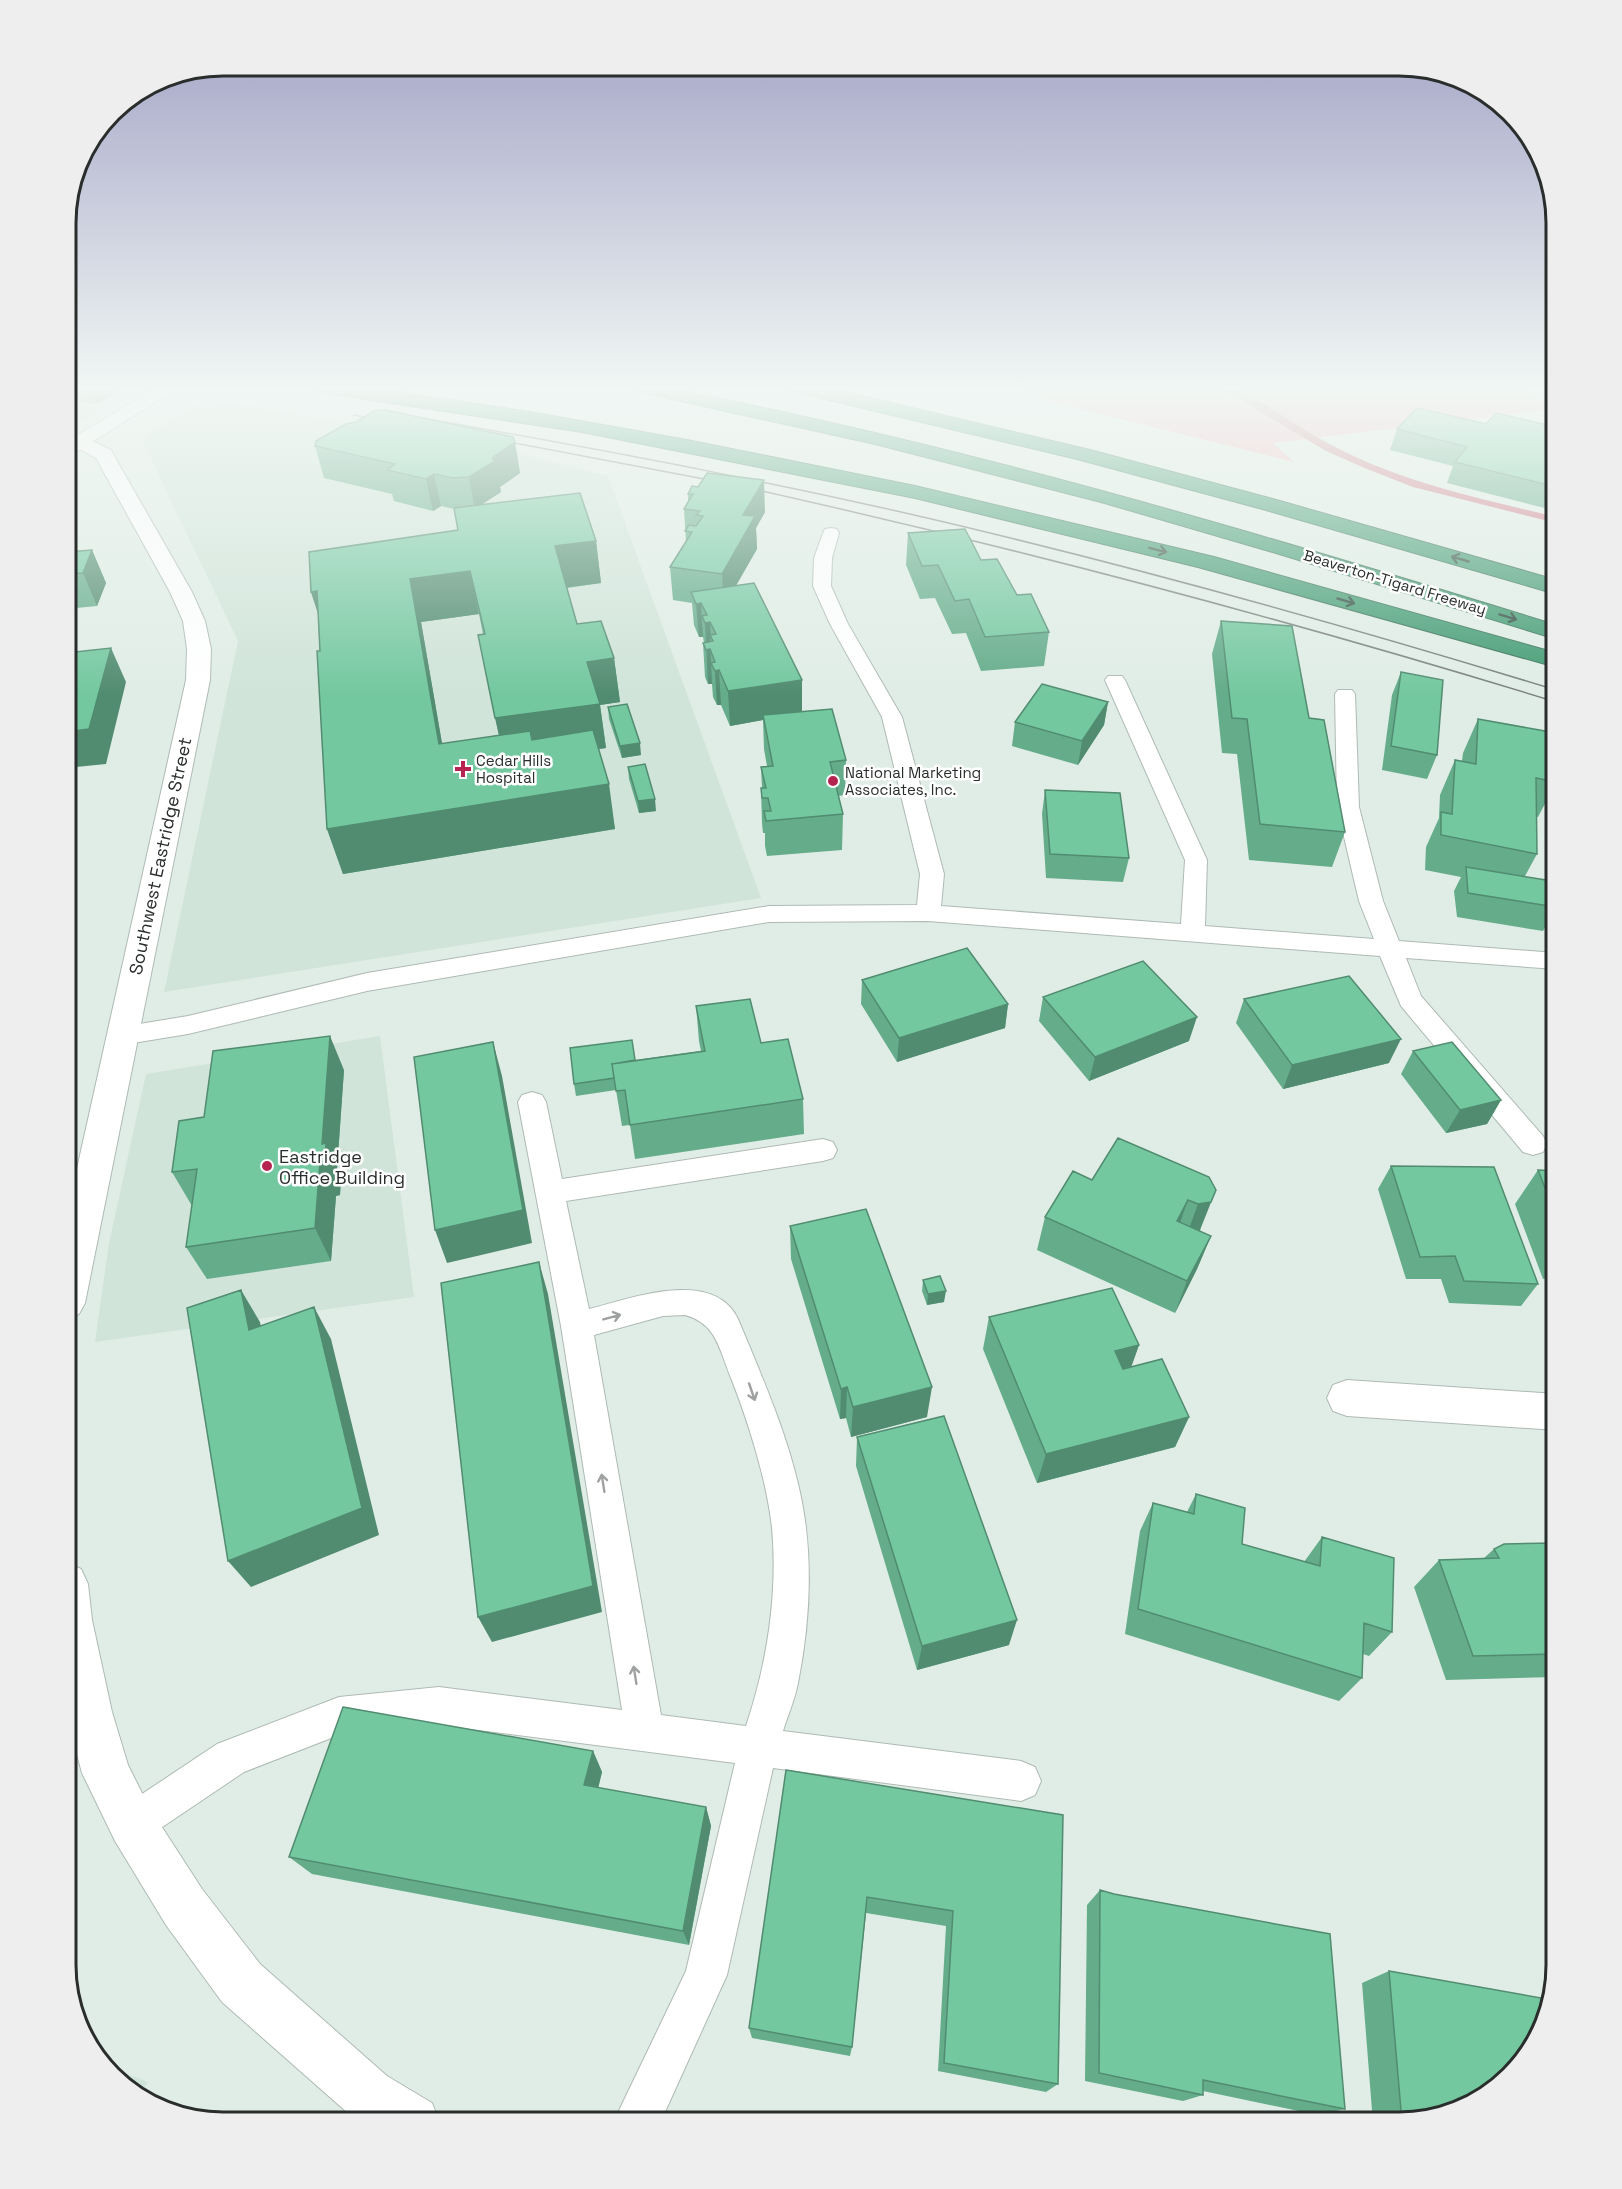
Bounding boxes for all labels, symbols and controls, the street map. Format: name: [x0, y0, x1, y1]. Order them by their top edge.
one-way arrow: [1148, 544, 1167, 556]
street label: Beaverton-Tigard Freeway: [1301, 545, 1489, 619]
one-way arrow: [1451, 553, 1470, 564]
one-way arrow: [1336, 596, 1355, 607]
one-way arrow: [1498, 612, 1517, 623]
street label: Southwest Eastridge Street: [124, 735, 196, 977]
place label: Cedar Hills Hospital: [476, 751, 551, 787]
marker: Cedar Hills Hospital: [454, 760, 472, 778]
place label: National Marketing Associates, Inc.: [845, 763, 981, 799]
marker: National Marketing Associates, Inc.: [826, 774, 840, 788]
place label: Eastridge Office Building: [279, 1145, 405, 1189]
marker: Eastridge Office Building: [260, 1159, 274, 1173]
one-way arrow: [602, 1310, 621, 1322]
one-way arrow: [747, 1382, 758, 1401]
one-way arrow: [598, 1474, 609, 1493]
one-way arrow: [629, 1666, 640, 1686]

